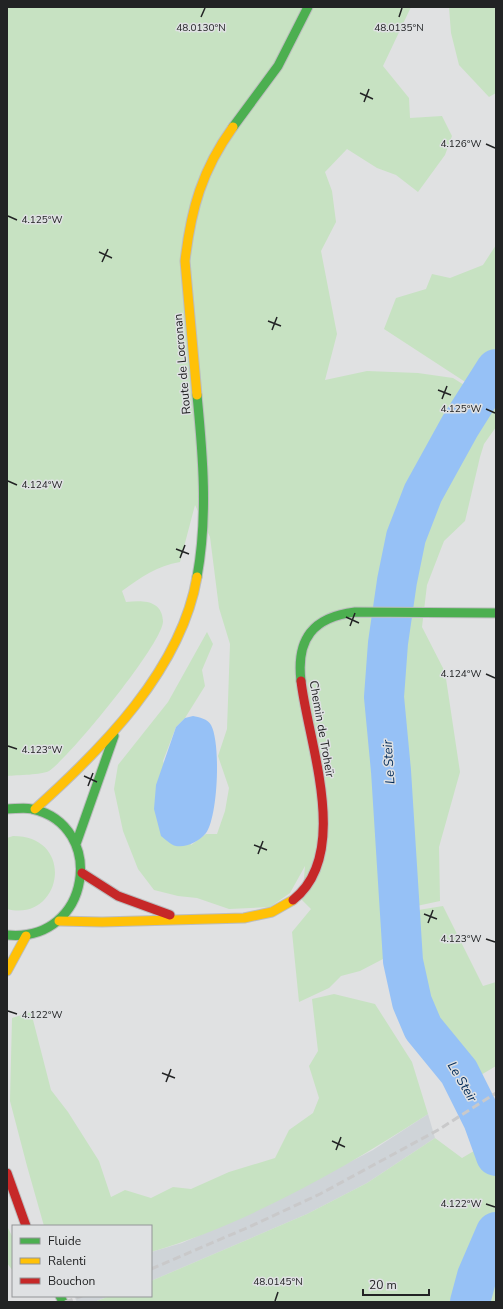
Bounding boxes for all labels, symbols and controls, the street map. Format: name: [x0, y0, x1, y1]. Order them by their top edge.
text: 48.0130°N: [176, 21, 226, 35]
text: 48.0135°N: [374, 21, 424, 35]
text: 4.126°W: [440, 137, 482, 151]
text: 4.125°W: [21, 213, 63, 227]
street label: Route de Locronan: [170, 313, 194, 415]
text: 4.125°W: [440, 402, 482, 416]
text: 4.124°W: [21, 478, 63, 492]
text: 4.124°W: [440, 667, 482, 681]
street label: Chemin de Troheïr: [306, 679, 339, 779]
water label: Le Steir: [378, 739, 400, 785]
text: 4.123°W: [21, 743, 63, 757]
text: 4.123°W: [440, 932, 482, 946]
text: 4.122°W: [21, 1008, 63, 1022]
water label: Le Steir: [443, 1058, 481, 1106]
text: 4.122°W: [440, 1197, 482, 1211]
legend: [12, 1225, 152, 1297]
text: Fluide: [48, 1233, 81, 1249]
text: Ralenti: [48, 1253, 86, 1269]
scale bar: [363, 1271, 429, 1297]
text: Bouchon: [48, 1273, 95, 1289]
text: 48.0145°N: [253, 1275, 303, 1289]
text: 20 m: [369, 1277, 397, 1293]

